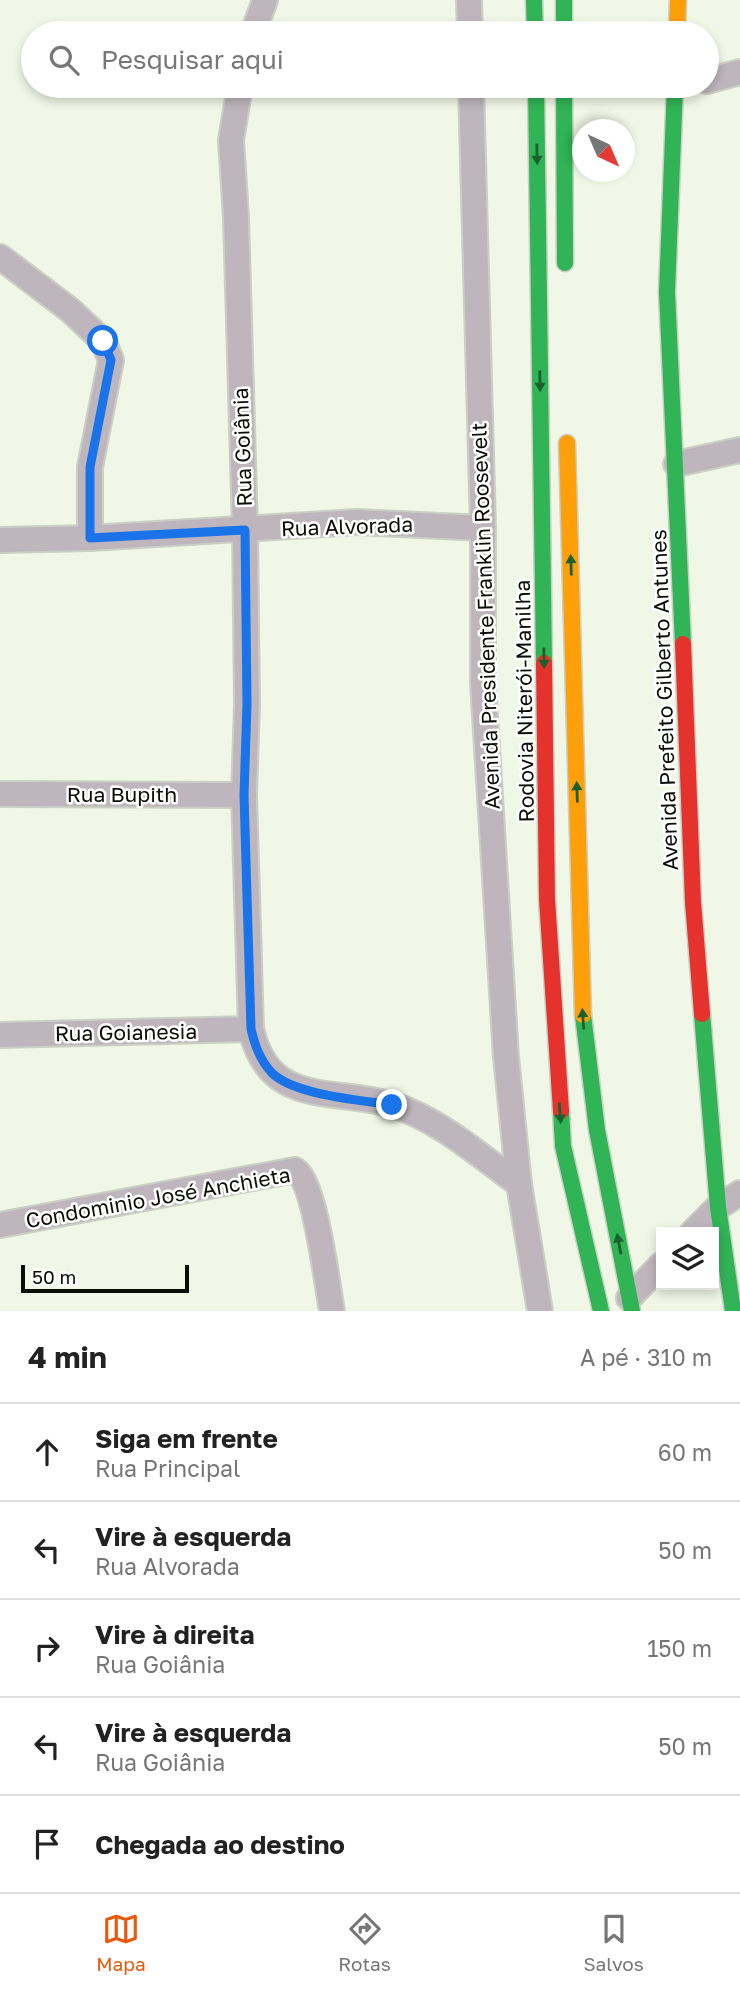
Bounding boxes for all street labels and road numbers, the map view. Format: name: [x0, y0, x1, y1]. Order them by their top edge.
street label: Rua Goiânia: [227, 387, 257, 507]
street label: Avenida Presidente Franklin Roosevelt: [465, 422, 505, 810]
street label: Rua Alvorada: [280, 511, 414, 541]
street label: Avenida Prefeito Gilberto Antunes: [645, 529, 683, 871]
street label: Rodovia Niterói-Manilha: [509, 579, 539, 823]
street label: Rua Bupith: [67, 781, 177, 807]
street label: Rua Goianesia: [55, 1018, 197, 1046]
street label: Condominio José Anchieta: [24, 1161, 292, 1233]

